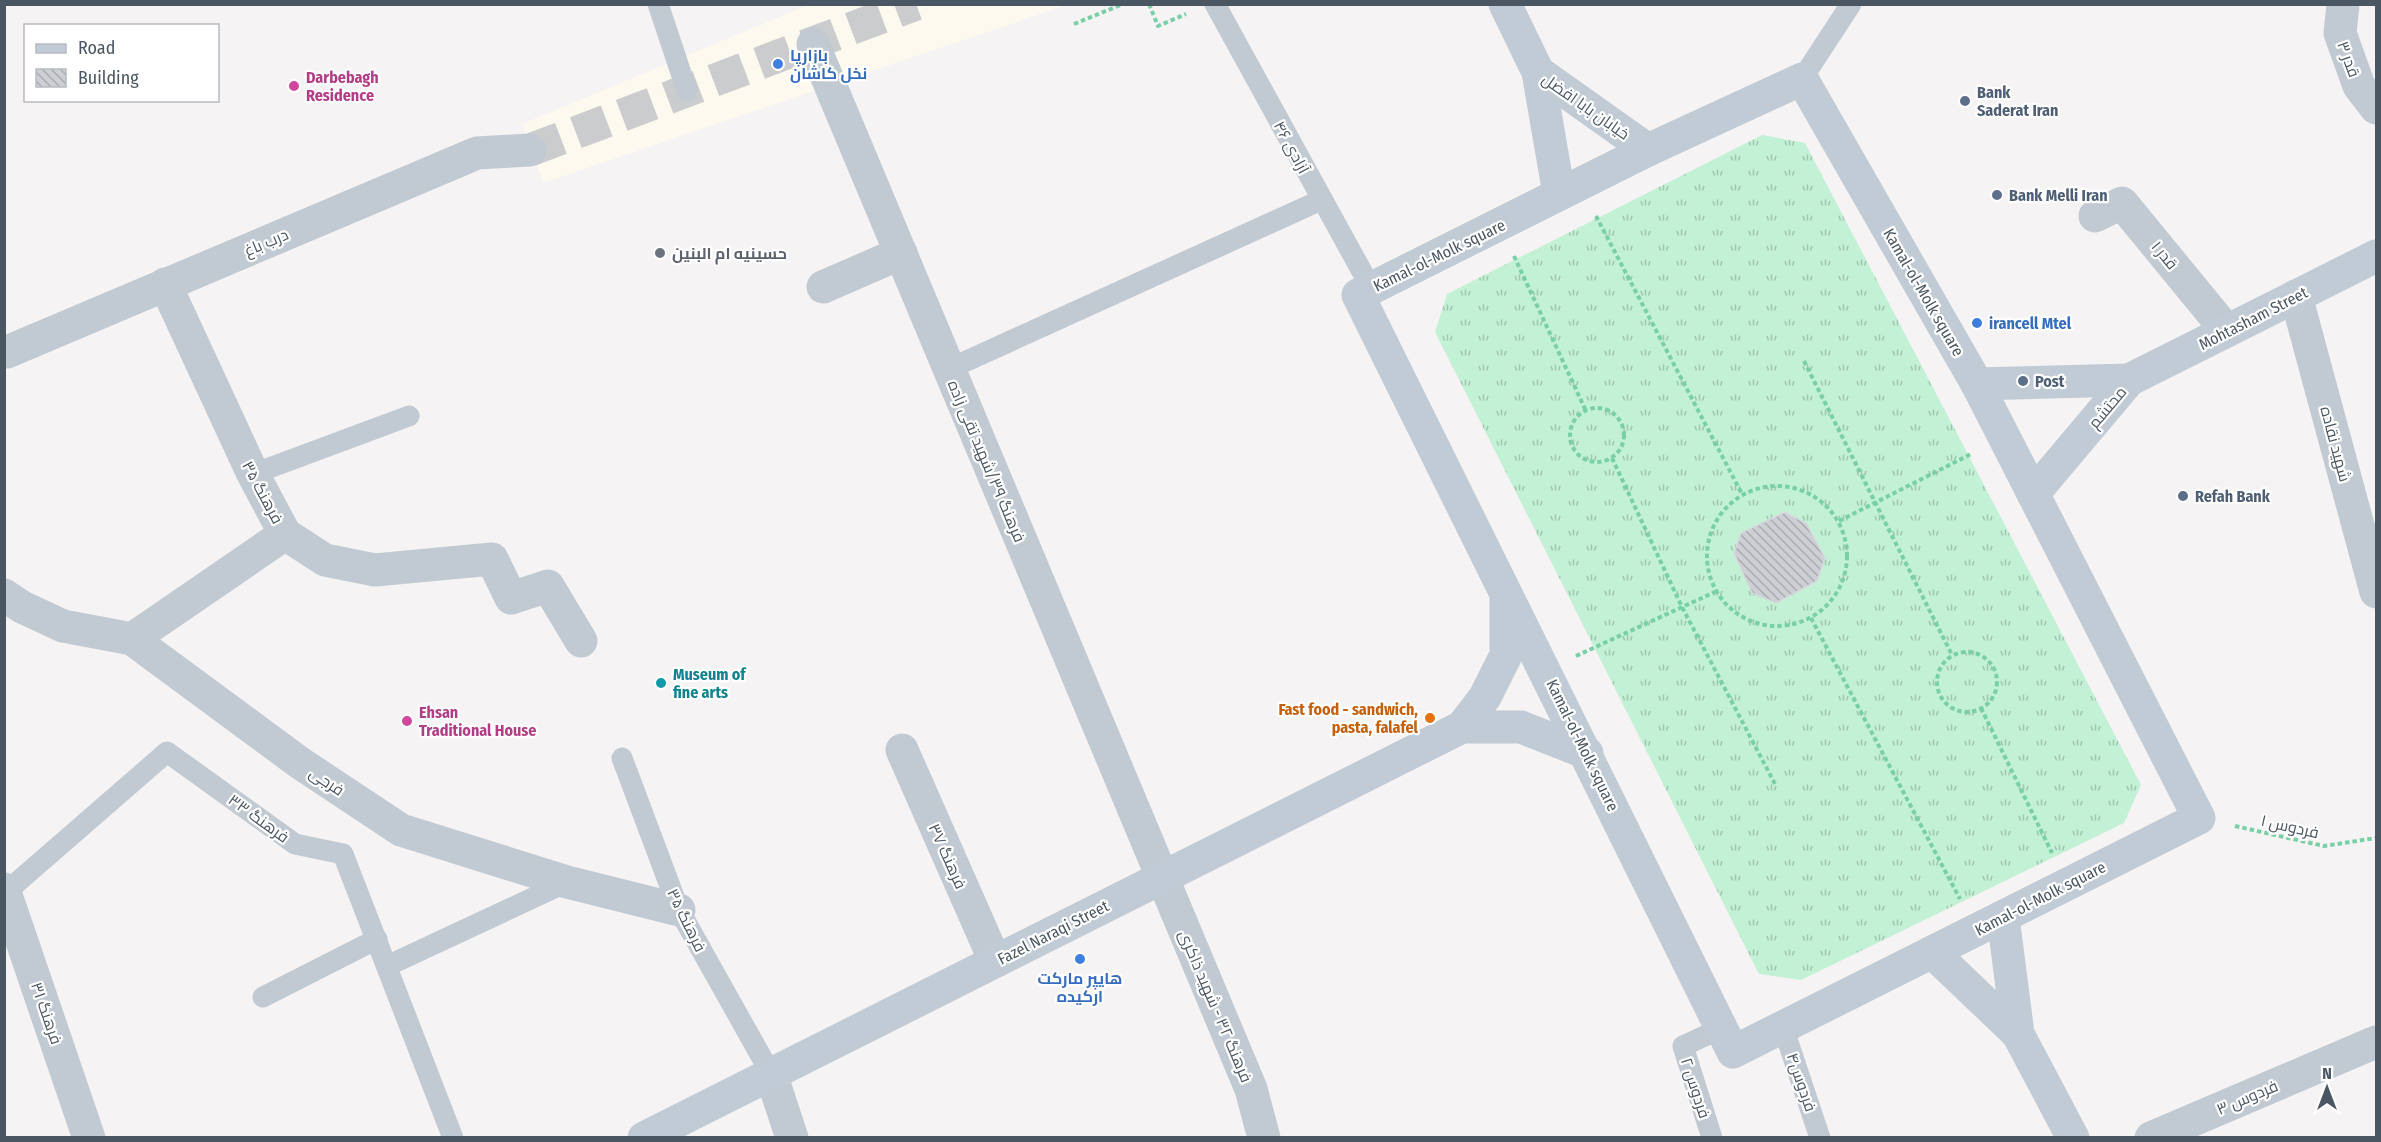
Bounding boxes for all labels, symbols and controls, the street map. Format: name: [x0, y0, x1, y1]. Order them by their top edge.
legend: [24, 24, 219, 102]
text: Road: [78, 37, 115, 59]
street label: قدر ۳: [2333, 39, 2364, 80]
place label: بازارپا نخل کاشان: [790, 46, 867, 83]
marker: بازارپا نخل کاشان: [771, 57, 785, 71]
text: Building: [78, 67, 139, 89]
place label: Darbebagh Residence: [306, 68, 379, 105]
street label: خیابان بابا افضل: [1538, 69, 1633, 144]
marker: Darbebagh Residence: [287, 79, 301, 93]
place label: Bank Saderat Iran: [1977, 83, 2058, 120]
marker: Bank Saderat Iran: [1958, 94, 1972, 108]
street label: آزادی ۴۶: [1269, 118, 1314, 178]
place label: Bank Melli Iran: [2009, 186, 2108, 205]
marker: Bank Melli Iran: [1990, 188, 2004, 202]
street label: Kamal-ol-Molk square: [1370, 215, 1508, 296]
street label: درب باغ: [241, 225, 292, 262]
street label: Kamal-ol-Molk square: [1879, 225, 1968, 360]
street label: قدر ۱: [2147, 237, 2182, 273]
place label: حسینیه ام البنین: [672, 244, 787, 265]
marker: حسینیه ام البنین: [653, 246, 667, 260]
street label: Mohtasham Street: [2196, 282, 2311, 354]
place label: irancell Mtel: [1989, 314, 2072, 333]
marker: irancell Mtel: [1970, 316, 1984, 330]
place label: Post: [2035, 372, 2065, 391]
marker: Post: [2016, 374, 2030, 388]
street label: فرهنگ ۳۹/شهید تقی زاده: [943, 377, 1029, 545]
street label: محتشم: [2084, 382, 2132, 433]
street label: شهید نقاده: [2315, 404, 2355, 484]
street label: فرهنگ ۳۵: [238, 458, 287, 527]
place label: Refah Bank: [2195, 487, 2271, 506]
marker: Refah Bank: [2176, 489, 2190, 503]
place label: Museum of fine arts: [673, 665, 747, 702]
marker: Museum of fine arts: [654, 676, 668, 690]
street label: Kamal-ol-Molk square: [1542, 676, 1623, 814]
place label: Fast food - sandwich, pasta, falafel: [1278, 700, 1419, 737]
place label: Ehsan Traditional House: [419, 703, 536, 740]
marker: Fast food - sandwich, pasta, falafel: [1423, 711, 1437, 725]
marker: Ehsan Traditional House: [400, 714, 414, 728]
street label: فرجی: [305, 763, 348, 801]
street label: فرهنگ ۳۳: [225, 790, 293, 847]
street label: فردوس ۱: [2259, 811, 2321, 843]
street label: فرهنگ ۳۷: [925, 821, 970, 892]
street label: Kamal-ol-Molk square: [1972, 857, 2109, 940]
street label: فرهنگ ۳۵: [663, 885, 710, 955]
street label: Fazel Naraqi Street: [994, 896, 1113, 969]
street label: فرهنگ ۳۲ - شهید ذاکری: [1174, 927, 1256, 1086]
marker: هایپر مارکت ارکیده: [1073, 952, 1087, 966]
place label: هایپر مارکت ارکیده: [1038, 969, 1122, 1006]
street label: فرهنگ ۳۱: [27, 980, 66, 1047]
street label: فردوس۴: [1782, 1050, 1820, 1114]
street label: فردوس ۲: [1676, 1055, 1714, 1121]
north arrow: [2297, 1058, 2357, 1118]
text: N: [2322, 1064, 2332, 1083]
street label: فردوس ۳: [2214, 1076, 2281, 1120]

